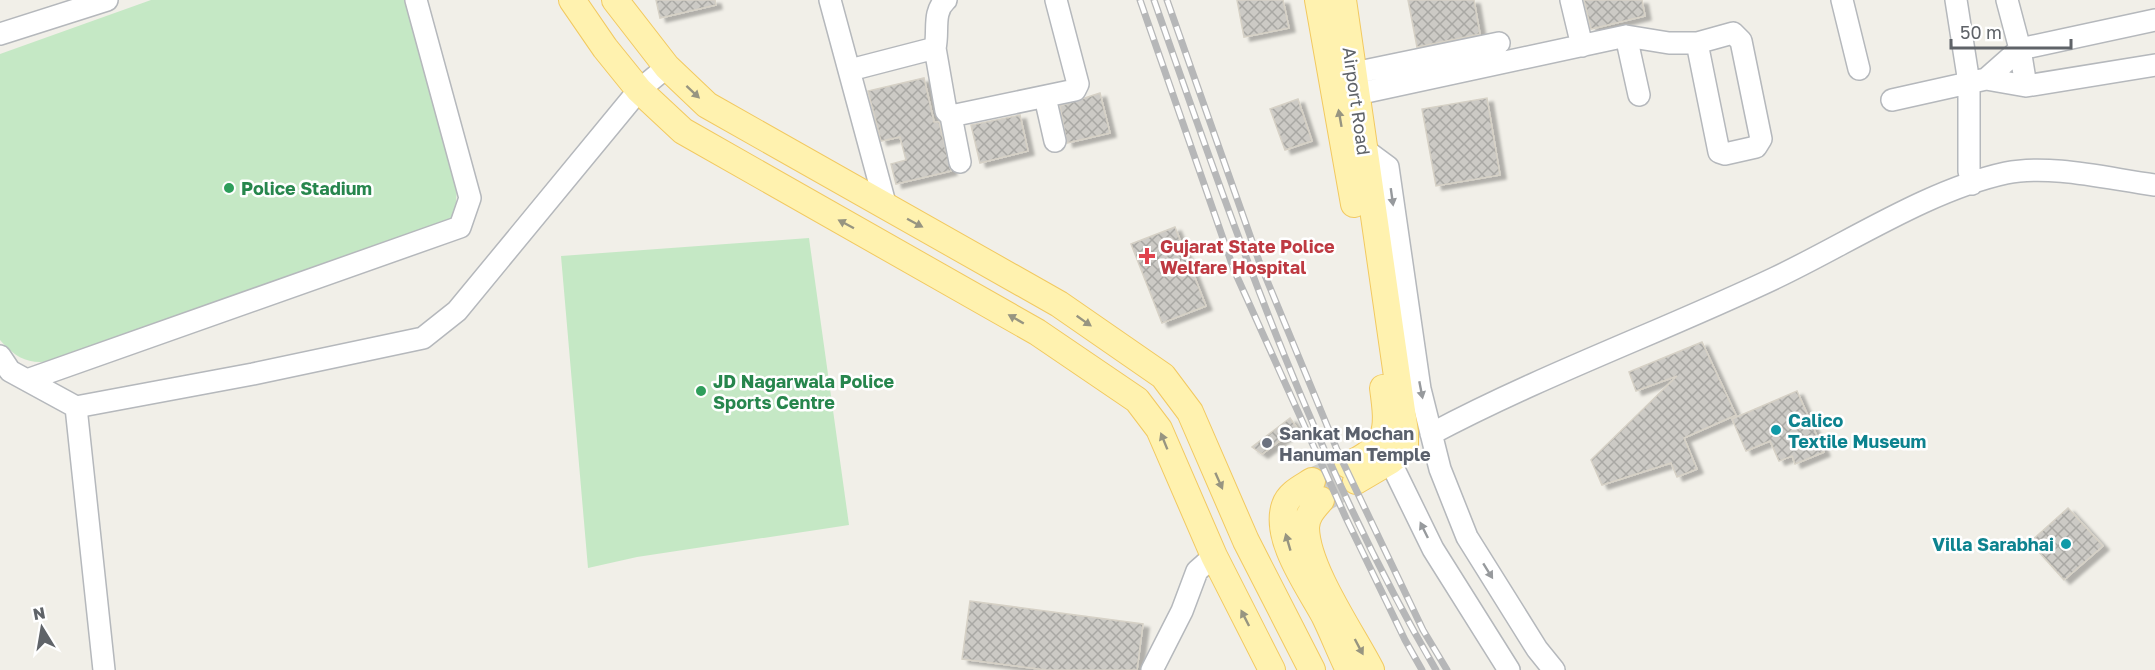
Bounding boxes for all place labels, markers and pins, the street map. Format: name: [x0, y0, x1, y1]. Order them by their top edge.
place label: Police Stadium: [241, 177, 372, 199]
marker: Police Stadium: [222, 181, 236, 195]
place label: Gujarat State Police Welfare Hospital: [1160, 235, 1335, 278]
marker: Gujarat State Police Welfare Hospital: [1138, 247, 1156, 265]
place label: JD Nagarwala Police Sports Centre: [713, 370, 895, 413]
marker: JD Nagarwala Police Sports Centre: [694, 384, 708, 398]
place label: Calico Textile Museum: [1788, 409, 1926, 452]
place label: Sankat Mochan Hanuman Temple: [1279, 422, 1431, 465]
marker: Calico Textile Museum: [1769, 423, 1783, 437]
marker: Sankat Mochan Hanuman Temple: [1260, 436, 1274, 450]
place label: Villa Sarabhai: [1932, 533, 2054, 555]
marker: Villa Sarabhai: [2059, 537, 2073, 551]

